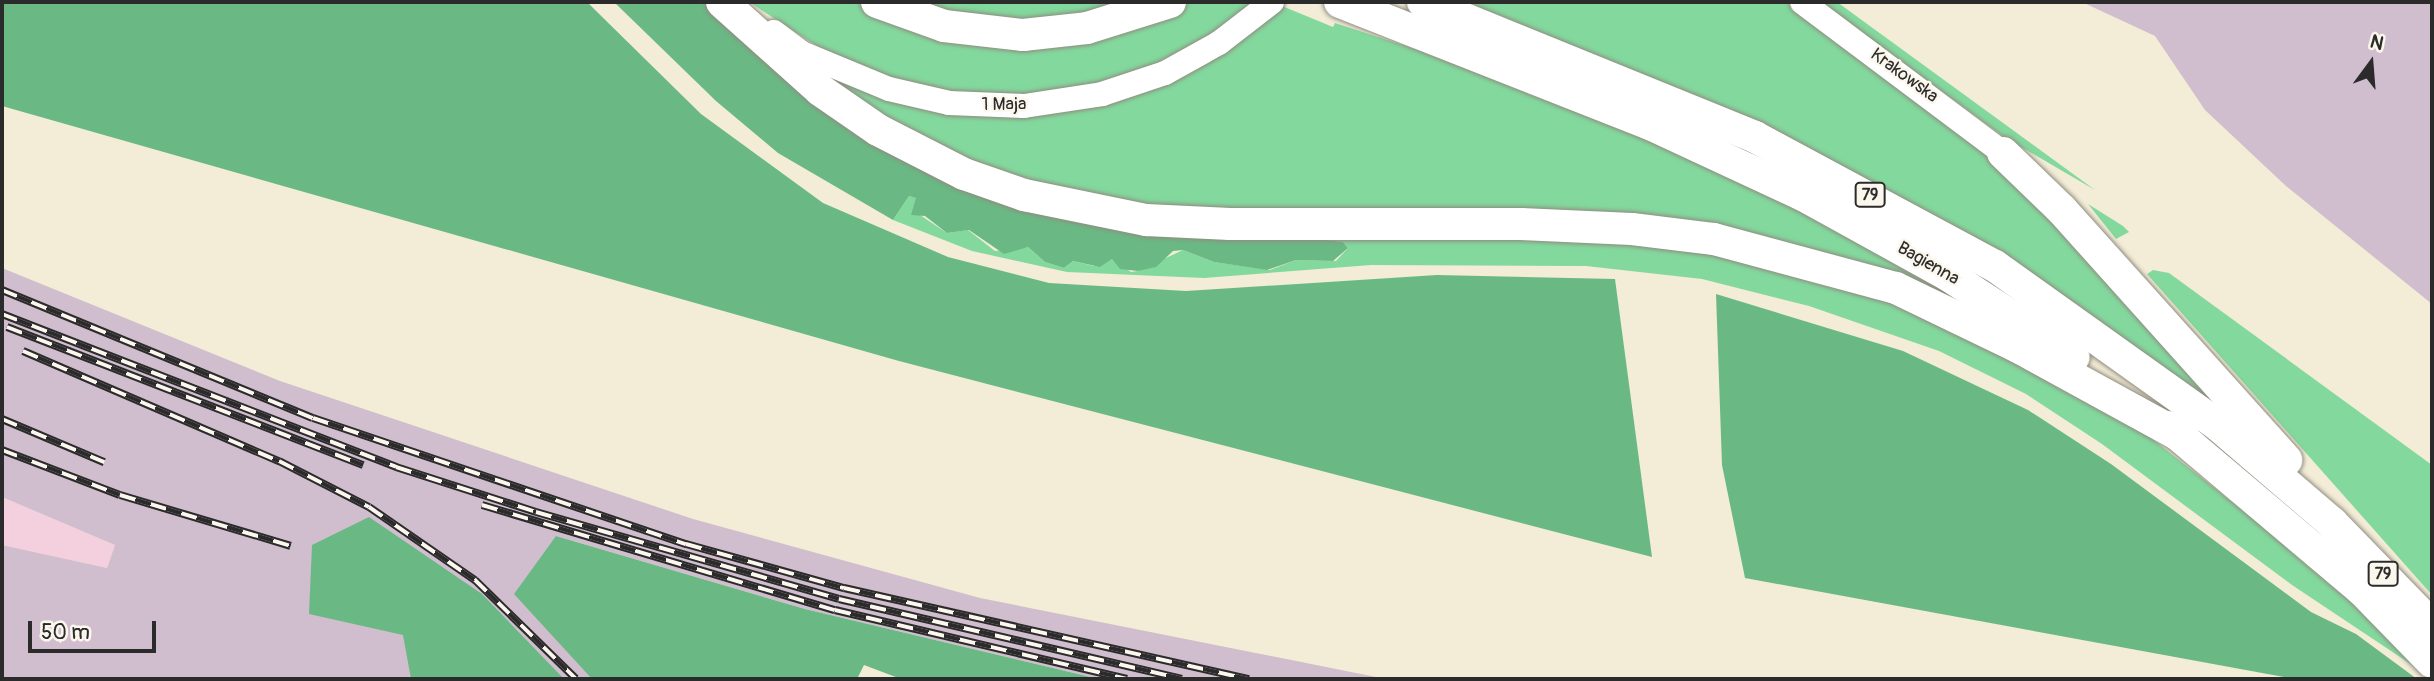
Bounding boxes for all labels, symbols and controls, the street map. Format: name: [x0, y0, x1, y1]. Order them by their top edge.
north arrow: [2336, 28, 2406, 98]
text: N: [2367, 30, 2386, 56]
street label: Krakowska: [1866, 44, 1942, 108]
street label: 1 Maja: [982, 94, 1026, 116]
road number: 79: [1854, 182, 1886, 208]
street label: Bagienna: [1893, 238, 1963, 290]
road number: 79: [2367, 562, 2399, 586]
scale bar: [32, 608, 159, 652]
text: 50 m: [41, 619, 90, 646]

